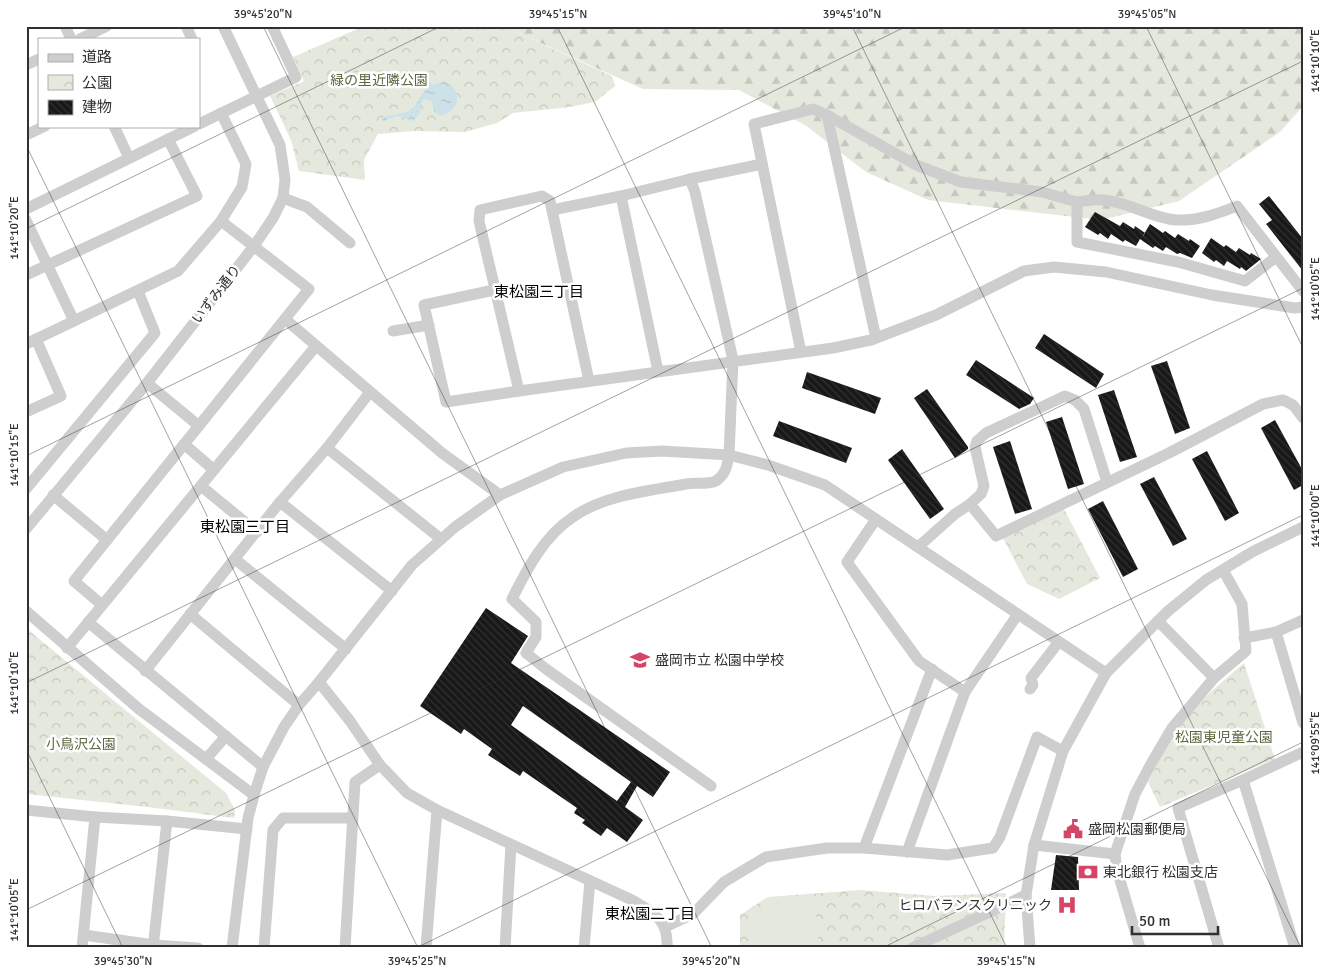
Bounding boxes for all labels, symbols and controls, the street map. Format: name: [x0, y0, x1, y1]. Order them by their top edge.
text: 39°45'20"N: [234, 7, 292, 22]
text: 39°45'15"N: [529, 7, 587, 22]
text: 39°45'10"N: [823, 7, 881, 22]
text: 39°45'05"N: [1118, 7, 1176, 22]
text: 141°10'10"E: [1308, 29, 1323, 93]
legend: [38, 38, 200, 128]
text: 道路: [82, 48, 112, 66]
park label: 緑の里近隣公園: [330, 72, 428, 89]
text: 公園: [82, 74, 112, 92]
text: 建物: [82, 98, 112, 116]
text: 141°10'20"E: [7, 196, 22, 260]
text: 141°10'05"E: [1308, 257, 1323, 321]
street label: いずみ通り: [188, 261, 245, 327]
district label: 東松園三丁目: [494, 283, 584, 301]
text: 141°10'15"E: [7, 423, 22, 487]
text: 141°10'00"E: [1308, 484, 1323, 548]
district label: 東松園三丁目: [200, 518, 290, 536]
school or university icon: 盛岡市立 松園中学校: [629, 649, 651, 671]
text: 141°10'10"E: [7, 651, 22, 715]
place label: 盛岡市立 松園中学校: [655, 652, 784, 669]
text: 141°09'55"E: [1308, 711, 1323, 775]
park label: 松園東児童公園: [1175, 729, 1273, 746]
park label: 小鳥沢公園: [46, 736, 116, 753]
public building icon: 盛岡松園郵便局: [1062, 818, 1084, 840]
place label: 盛岡松園郵便局: [1088, 821, 1186, 838]
bank icon: 東北銀行 松園支店: [1077, 861, 1099, 883]
place label: 東北銀行 松園支店: [1103, 864, 1218, 881]
text: 141°10'05"E: [7, 878, 22, 942]
hospital icon: ヒロバランスクリニック: [1056, 894, 1078, 916]
place label: ヒロバランスクリニック: [898, 897, 1052, 914]
scale bar: [1132, 904, 1218, 936]
district label: 東松園二丁目: [605, 905, 695, 923]
text: 50 m: [1139, 912, 1170, 930]
text: 39°45'30"N: [94, 954, 152, 969]
text: 39°45'25"N: [388, 954, 446, 969]
text: 39°45'20"N: [682, 954, 740, 969]
text: 39°45'15"N: [977, 954, 1035, 969]

